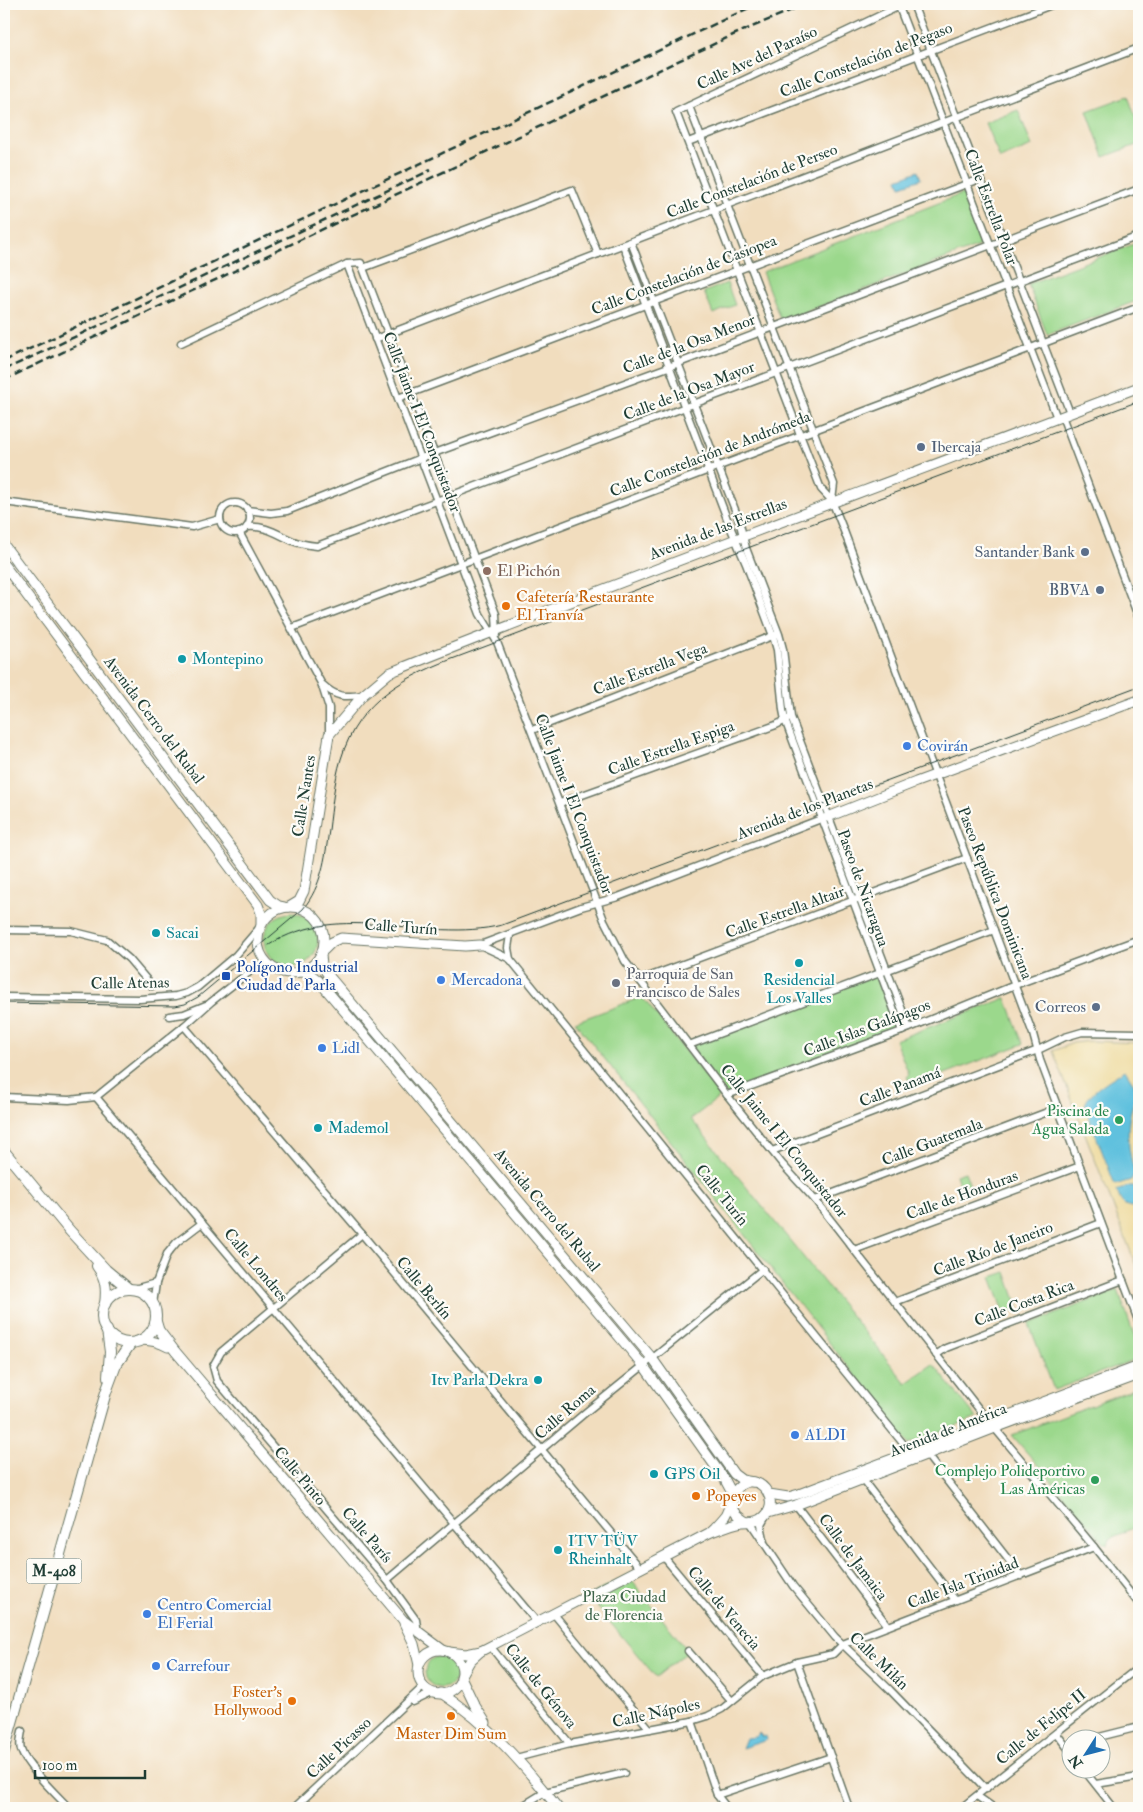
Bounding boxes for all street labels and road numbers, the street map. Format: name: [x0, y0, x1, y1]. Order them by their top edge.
street label: Calle Constelación de Pegaso: [777, 18, 955, 102]
street label: Calle Ave del Paraíso: [694, 21, 821, 95]
street label: Calle Constelación de Perseo: [664, 139, 841, 223]
street label: Calle Estrella Polar: [960, 146, 1022, 268]
street label: Calle Constelación de Casiopea: [588, 230, 780, 321]
street label: Calle de la Osa Menor: [620, 309, 758, 379]
street label: Calle Jaime I El Conquistador: [377, 329, 466, 516]
street label: Calle de la Osa Mayor: [620, 357, 758, 425]
street label: Calle Constelación de Andrómeda: [607, 406, 814, 502]
street label: Avenida de las Estrellas: [645, 494, 790, 565]
street label: Calle Estrella Vega: [590, 638, 710, 700]
street label: Avenida Cerro del Rubal: [99, 651, 209, 788]
street label: Calle Jaime I El Conquistador: [529, 711, 618, 898]
street label: Calle Estrella Espiga: [605, 716, 738, 781]
street label: Calle Nantes: [288, 754, 320, 838]
street label: Avenida de los Planetas: [733, 774, 876, 845]
street label: Paseo República Dominicana: [952, 804, 1037, 983]
street label: Paseo de Nicaragua: [832, 827, 894, 950]
street label: Calle Estrella Altair: [723, 881, 847, 943]
street label: Calle Turín: [364, 914, 438, 940]
street label: Calle Atenas: [90, 972, 170, 994]
street label: Calle Islas Galápagos: [801, 995, 934, 1062]
street label: Calle Jaime I El Conquistador: [715, 1060, 852, 1223]
street label: Calle Panamá: [856, 1062, 944, 1112]
street label: Calle Guatemala: [879, 1113, 986, 1170]
street label: Avenida Cerro del Rubal: [489, 1143, 604, 1276]
street label: Calle Turín: [691, 1160, 753, 1230]
street label: Calle de Honduras: [903, 1166, 1021, 1224]
street label: Calle Río de Janeiro: [930, 1217, 1056, 1282]
street label: Calle Londres: [219, 1224, 293, 1306]
street label: Calle Berlín: [392, 1252, 456, 1324]
street label: Calle Costa Rica: [971, 1275, 1077, 1331]
street label: Calle Roma: [530, 1380, 600, 1444]
street label: Avenida de América: [886, 1398, 1010, 1462]
street label: Calle Pinto: [270, 1442, 331, 1510]
street label: Calle París: [337, 1503, 397, 1567]
street label: Calle de Jamaica: [813, 1510, 892, 1605]
street label: Calle Isla Trinidad: [905, 1553, 1022, 1613]
road number: M-408: [27, 1558, 82, 1584]
street label: Calle de Venecia: [683, 1562, 765, 1654]
street label: Calle Milán: [845, 1628, 913, 1694]
street label: Calle de Génova: [501, 1639, 582, 1733]
street label: Calle de Felipe II: [992, 1685, 1091, 1770]
street label: Calle Nápoles: [610, 1694, 702, 1733]
street label: Calle Picasso: [302, 1713, 376, 1783]

